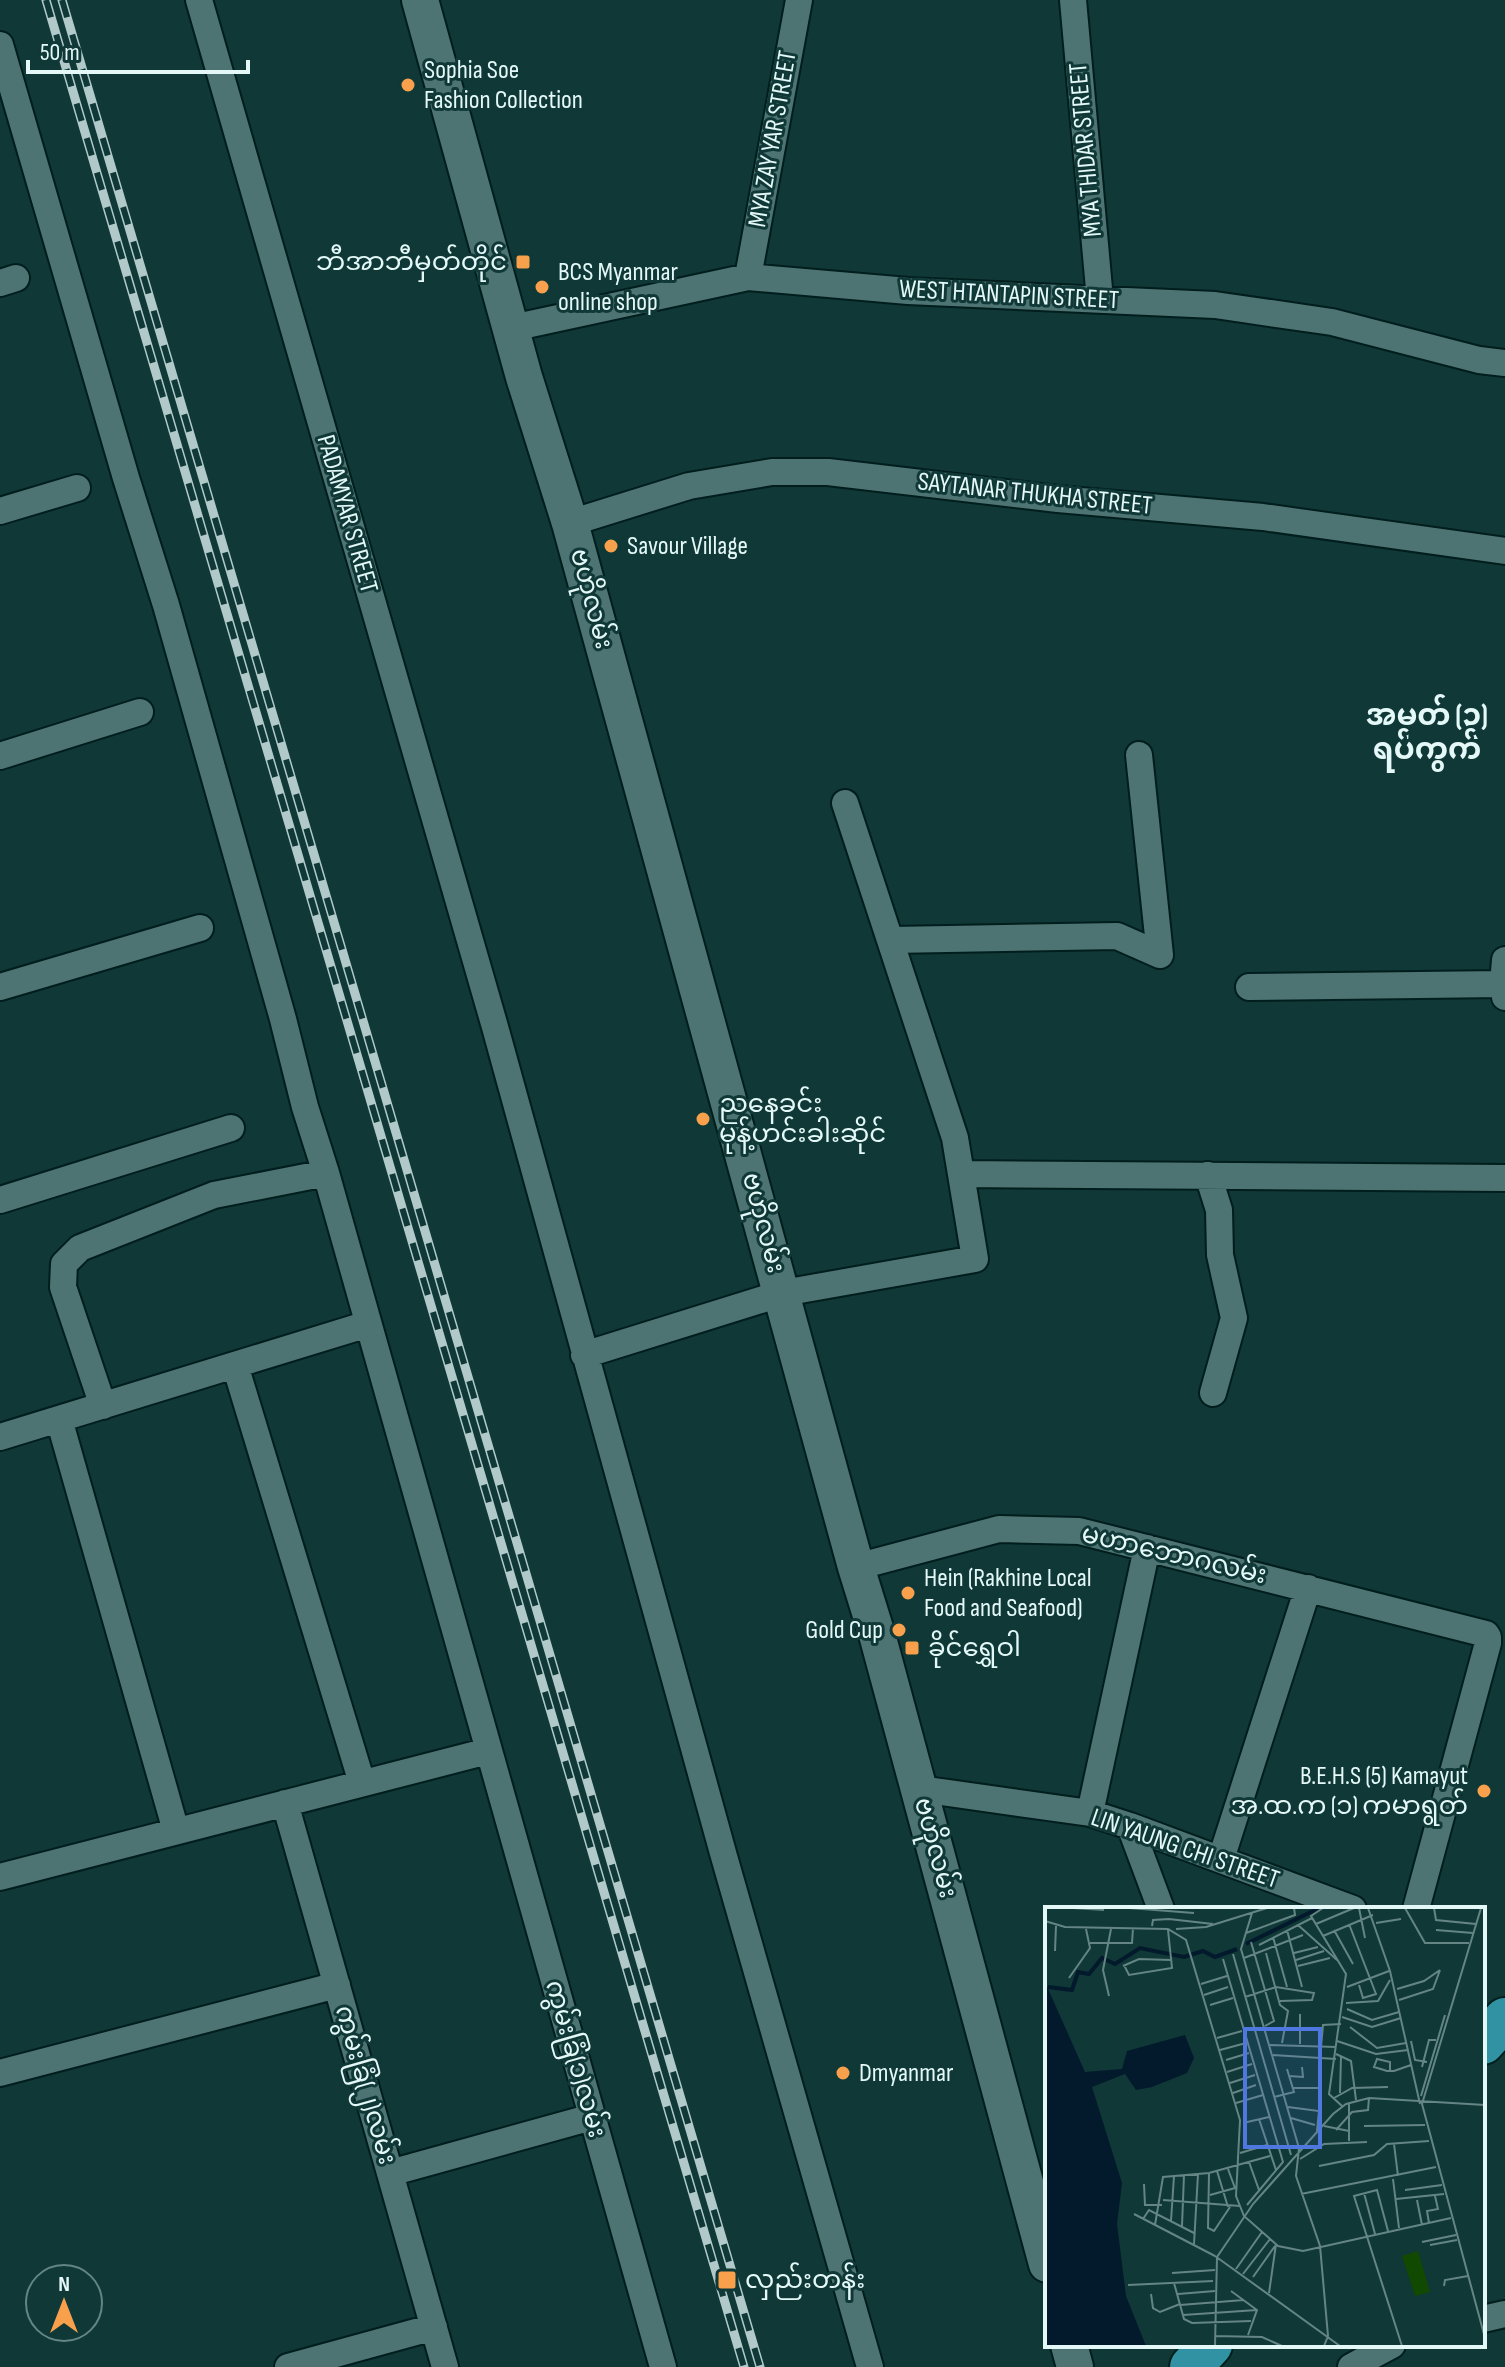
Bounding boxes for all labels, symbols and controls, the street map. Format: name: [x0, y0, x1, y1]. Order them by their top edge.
scale bar: [28, 24, 248, 74]
text: 50 m: [40, 38, 80, 67]
street label: MYA ZAY YAR STREET: [742, 48, 804, 230]
place label: Sophia Soe Fashion Collection: [424, 55, 583, 116]
street label: MYA THIDAR STREET: [1063, 62, 1109, 238]
marker: Sophia Soe Fashion Collection: [399, 76, 417, 94]
place label: ဘီအာဘီမှတ်တိုင်: [316, 244, 507, 282]
marker: ဘီအာဘီမှတ်တိုင်: [514, 253, 532, 271]
place label: BCS Myanmar online shop: [558, 257, 678, 318]
street label: WEST HTANTAPIN STREET: [898, 274, 1120, 316]
marker: BCS Myanmar online shop: [533, 278, 551, 296]
street label: PADAMYAR STREET: [310, 431, 384, 597]
street label: SAYTANAR THUKHA STREET: [916, 466, 1154, 522]
place label: Savour Village: [627, 531, 748, 562]
marker: Savour Village: [602, 537, 620, 555]
street label: ဗဟိုလမ်း: [559, 545, 622, 654]
district label: အမှတ် (၃) ရပ်ကွက်: [1366, 694, 1488, 773]
place label: ညနေခင်း မုန့်ဟင်းခါးဆိုင်: [719, 1086, 886, 1154]
marker: ညနေခင်း မုန့်ဟင်းခါးဆိုင်: [694, 1110, 712, 1128]
street label: ဗဟိုလမ်း: [731, 1169, 794, 1278]
street label: မဟာဘောဂလမ်း: [1078, 1516, 1270, 1591]
place label: Hein (Rakhine Local Food and Seafood): [924, 1563, 1092, 1624]
marker: Hein (Rakhine Local Food and Seafood): [899, 1584, 917, 1602]
place label: Gold Cup: [805, 1615, 883, 1646]
marker: Gold Cup: [890, 1621, 908, 1639]
place label: ခိုင်ရွှေဝါ: [928, 1630, 1021, 1668]
marker: ခိုင်ရွှေဝါ: [903, 1639, 921, 1657]
place label: B.E.H.S (5) Kamayut အ.ထ.က (၁) ကမာရွတ်: [1230, 1761, 1468, 1826]
marker: B.E.H.S (5) Kamayut အ.ထ.က (၁) ကမာရွတ်: [1475, 1782, 1493, 1800]
street label: ဗဟိုလမ်း: [903, 1794, 966, 1903]
street label: LIN YAUNG CHI STREET: [1087, 1802, 1283, 1896]
inset map: [1045, 1907, 1485, 2347]
street label: ကွမ်းခြံ(၁)လမ်း: [534, 1976, 615, 2143]
street label: ကွမ်းခြံ(၂)လမ်း: [324, 2001, 405, 2169]
place label: Dmyanmar: [859, 2058, 954, 2089]
marker: Dmyanmar: [834, 2064, 852, 2082]
place label: လှည်းတန်း: [745, 2262, 865, 2300]
north arrow: [24, 2263, 104, 2343]
marker: လှည်းတန်း: [716, 2269, 738, 2291]
text: N: [58, 2271, 70, 2298]

